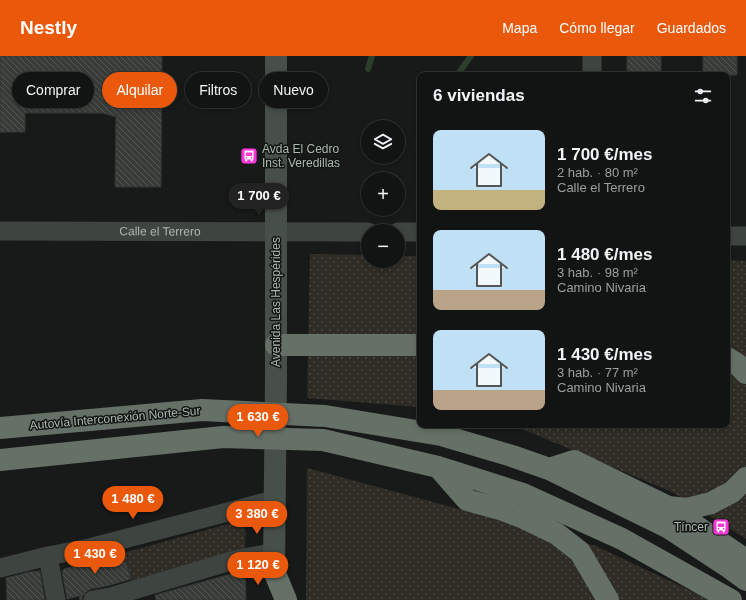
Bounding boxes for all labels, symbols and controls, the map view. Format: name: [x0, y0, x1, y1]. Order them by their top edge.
text: Nestly: [20, 17, 77, 38]
text: Mapa: [502, 20, 537, 36]
text: Cómo llegar: [559, 20, 635, 36]
text: Guardados: [657, 20, 726, 36]
chip: Comprar: [12, 72, 94, 108]
chip: Alquilar: [102, 72, 177, 108]
chip: Filtros: [185, 72, 251, 108]
chip: Nuevo: [259, 72, 328, 108]
icon: filters: [692, 85, 714, 107]
text: 6 viviendas: [433, 86, 525, 105]
map controls: [361, 120, 405, 268]
button: layers: [361, 120, 405, 164]
place label: Avda El Cedro Inst. Veredillas: [262, 142, 340, 170]
text: 1 700 €/mes: [557, 145, 652, 164]
bus stop icon: Avda El Cedro Inst. Veredillas: [239, 146, 259, 166]
icon: home: [465, 146, 513, 194]
text: 2 hab. · 80 m²: [557, 165, 638, 180]
button: +: [361, 172, 405, 216]
text: Calle el Terrero: [557, 180, 645, 195]
pin: 1 700 €: [222, 183, 296, 217]
text: 1 700 €: [237, 188, 281, 203]
street label: Calle el Terrero: [119, 224, 201, 239]
button: −: [361, 224, 405, 268]
street label: Avenida Las Hespérides: [269, 237, 283, 367]
text: 1 480 €/mes: [557, 245, 652, 264]
icon: home: [465, 246, 513, 294]
text: 3 hab. · 98 m²: [557, 265, 638, 280]
text: Camino Nivaria: [557, 280, 646, 295]
text: 1 430 €/mes: [557, 345, 652, 364]
icon: home: [465, 346, 513, 394]
text: 3 hab. · 77 m²: [557, 365, 638, 380]
text: Camino Nivaria: [557, 380, 646, 395]
street label: Autovía Interconexión Norte-Sur: [29, 404, 201, 432]
pin: 1 630 €: [221, 404, 295, 438]
text: 1 630 €: [236, 409, 280, 424]
pin: 1 480 €: [96, 486, 170, 520]
text: 1 480 €: [111, 491, 155, 506]
pin: 3 380 €: [220, 501, 294, 535]
text: 3 380 €: [235, 506, 279, 521]
bus stop icon: Tíncer: [711, 517, 731, 537]
place label: Tíncer: [674, 520, 708, 534]
pin: 1 430 €: [58, 541, 132, 575]
text: 1 430 €: [73, 546, 117, 561]
pin: 1 120 €: [221, 552, 295, 586]
text: 1 120 €: [236, 557, 280, 572]

